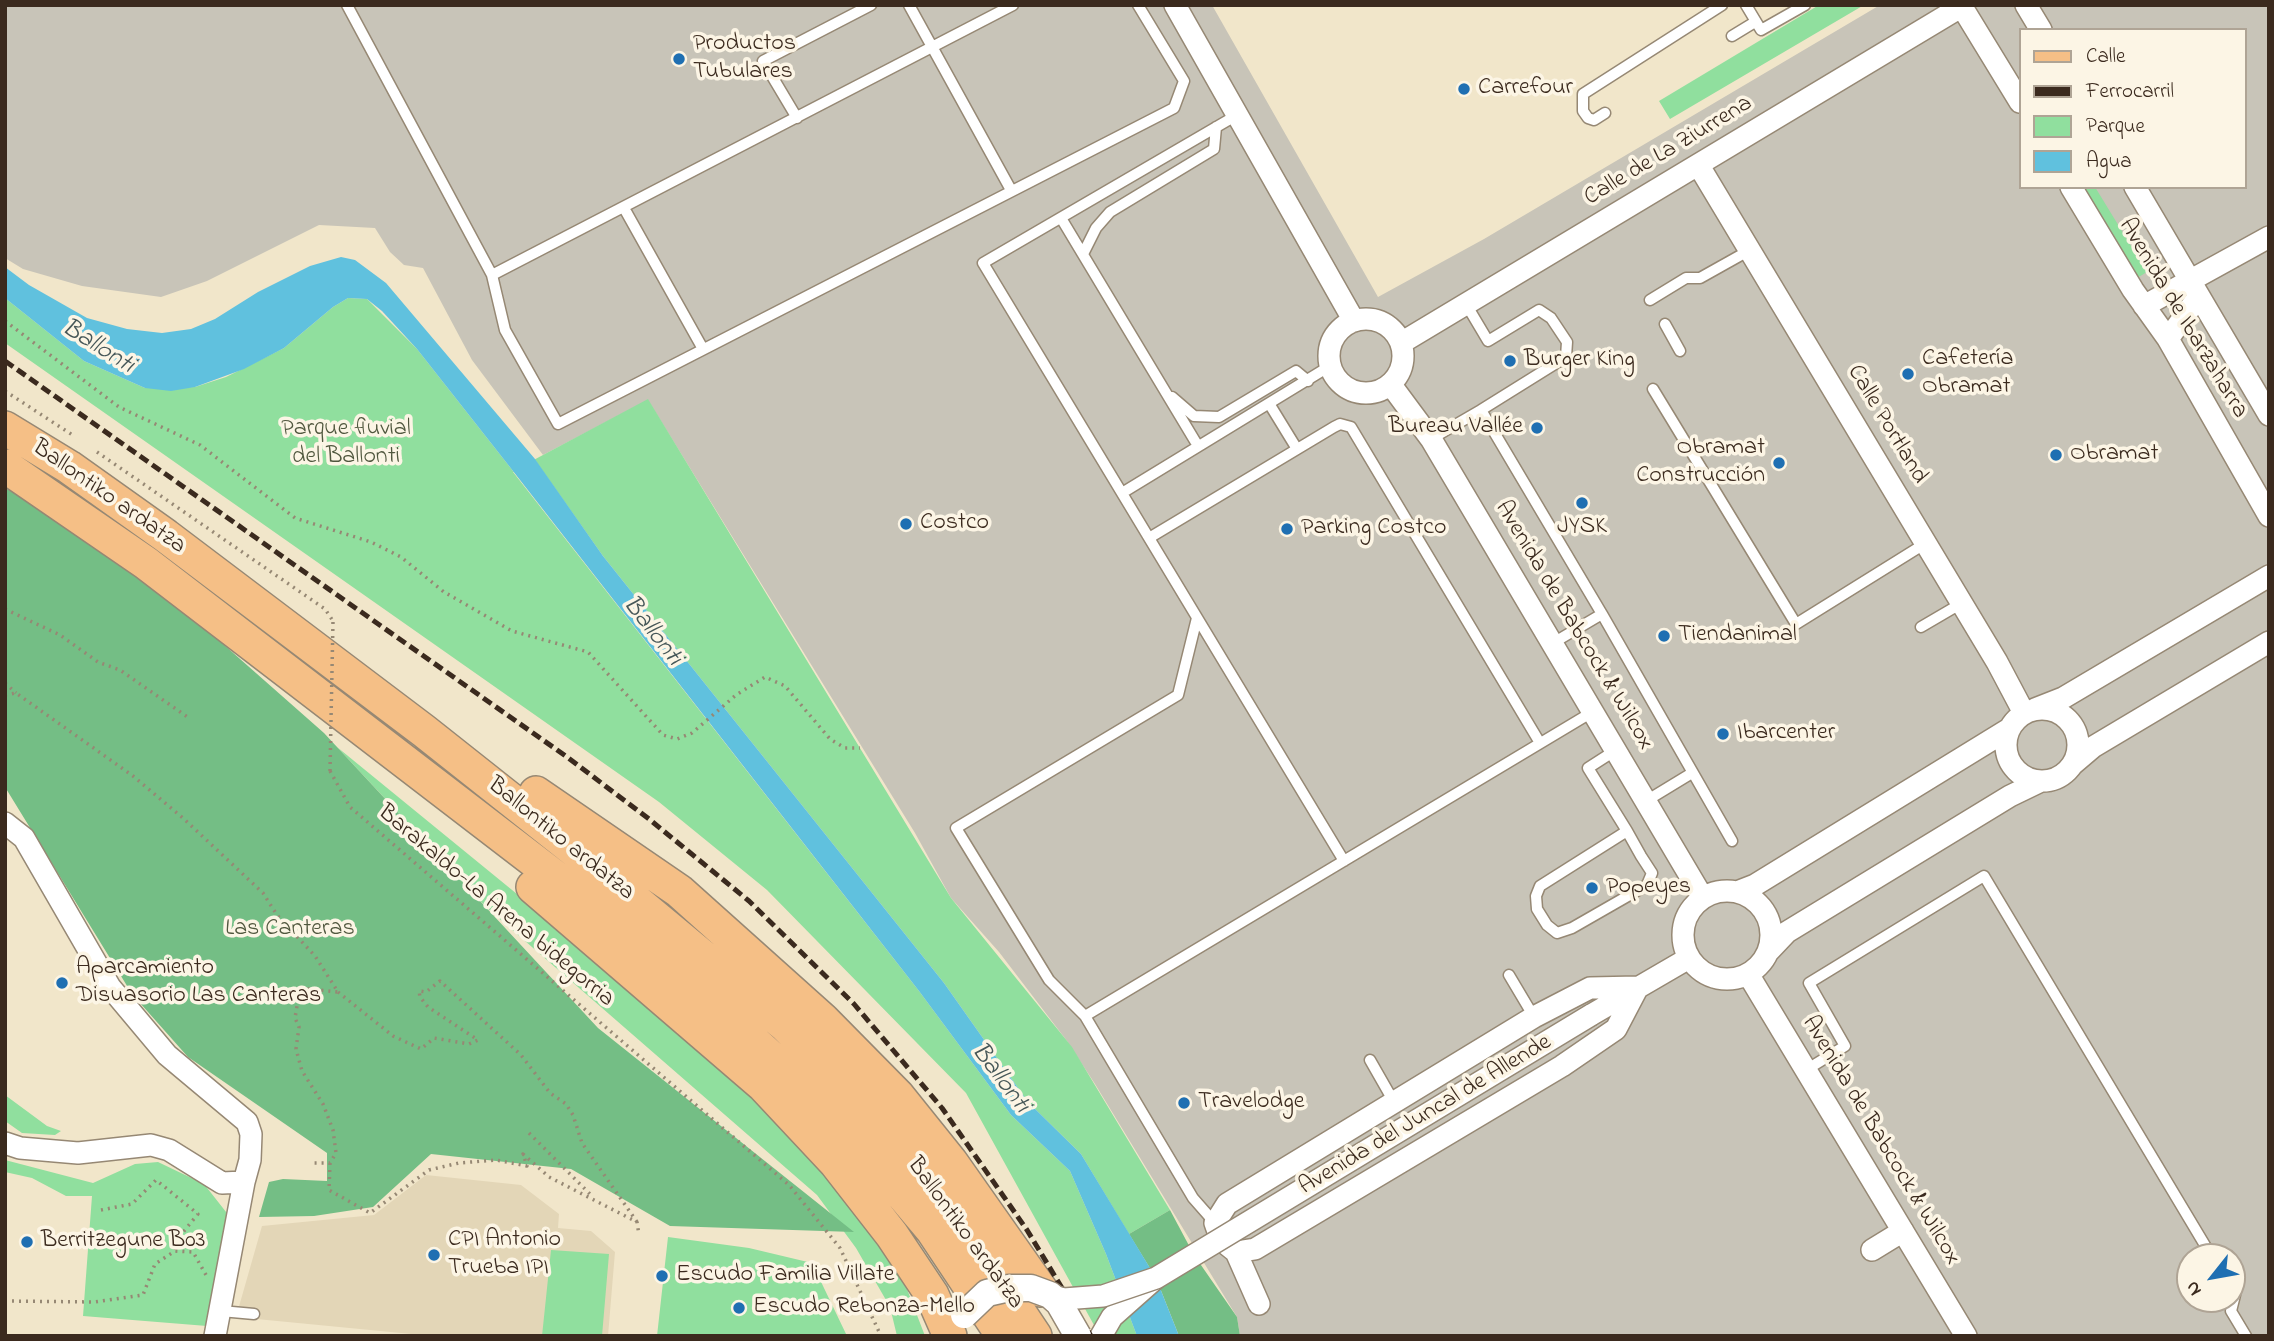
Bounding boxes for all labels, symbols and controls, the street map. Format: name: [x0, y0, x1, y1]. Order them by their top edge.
legend: [2018, 28, 2246, 189]
place label: Productos Tubulares: [693, 31, 796, 87]
text: Calle: [2086, 42, 2125, 72]
marker: Productos Tubulares: [671, 51, 687, 67]
place label: Carrefour: [1478, 75, 1573, 103]
text: Ferrocarril: [2086, 77, 2174, 107]
marker: Carrefour: [1456, 81, 1472, 97]
street label: Calle de La Ziurrena: [1580, 90, 1758, 214]
text: Parque: [2086, 112, 2145, 142]
text: Agua: [2086, 147, 2132, 177]
street label: Avenida de Ibarzaharra: [2111, 214, 2253, 424]
water label: Ballonti: [55, 314, 139, 382]
place label: Cafetería Obramat: [1922, 346, 2014, 402]
place label: Burger King: [1524, 347, 1635, 375]
marker: Burger King: [1502, 353, 1518, 369]
street label: Calle Portland: [1839, 360, 1933, 490]
marker: Cafetería Obramat: [1900, 366, 1916, 382]
place label: Bureau Vallée: [1389, 414, 1523, 442]
park label: Parque fluvial del Ballonti: [281, 416, 411, 472]
marker: Bureau Vallée: [1529, 420, 1545, 436]
street label: Ballontiko ardatza: [26, 434, 190, 562]
place label: Obramat Construcción: [1636, 435, 1765, 491]
place label: Obramat: [2070, 441, 2158, 469]
marker: Obramat: [2048, 447, 2064, 463]
marker: Obramat Construcción: [1771, 455, 1787, 471]
marker: JYSK: [1574, 495, 1590, 511]
street label: Avenida de Babcock & Wilcox: [1487, 496, 1659, 756]
place label: Costco: [920, 510, 989, 538]
place label: JYSK: [1557, 514, 1607, 542]
place label: Parking Costco: [1301, 515, 1446, 543]
marker: Costco: [898, 516, 914, 532]
marker: Parking Costco: [1279, 521, 1295, 537]
water label: Ballonti: [614, 591, 688, 673]
place label: Tiendanimal: [1678, 622, 1797, 650]
marker: Tiendanimal: [1656, 628, 1672, 644]
place label: Ibarcenter: [1737, 720, 1835, 748]
marker: Ibarcenter: [1715, 726, 1731, 742]
street label: Ballontiko ardatza: [481, 772, 639, 908]
street label: Barakaldo-La Arena bidegorria: [371, 799, 619, 1015]
place label: Popeyes: [1606, 874, 1691, 902]
marker: Popeyes: [1584, 880, 1600, 896]
park label: Las Canteras: [225, 916, 355, 944]
place label: Aparcamiento Disuasorio Las Canteras: [76, 955, 321, 1011]
marker: Aparcamiento Disuasorio Las Canteras: [54, 975, 70, 991]
street label: Avenida de Babcock & Wilcox: [1794, 1011, 1966, 1271]
street label: Avenida del Juncal de Allende: [1295, 1029, 1557, 1203]
water label: Ballonti: [962, 1038, 1036, 1120]
place label: Travelodge: [1198, 1089, 1304, 1117]
marker: Travelodge: [1176, 1095, 1192, 1111]
street label: Ballontiko ardatza: [899, 1152, 1029, 1316]
place label: CPI Antonio Trueba IPI: [448, 1227, 561, 1283]
place label: Berritzegune B03: [41, 1228, 205, 1256]
marker: Berritzegune B03: [19, 1234, 35, 1250]
north arrow: [2176, 1243, 2246, 1313]
marker: CPI Antonio Trueba IPI: [426, 1247, 442, 1263]
place label: Escudo Familia Villate: [676, 1262, 894, 1290]
marker: Escudo Familia Villate: [654, 1268, 670, 1284]
text: N: [2179, 1276, 2209, 1301]
place label: Escudo Rebonza-Mello: [753, 1294, 975, 1322]
marker: Escudo Rebonza-Mello: [731, 1300, 747, 1316]

